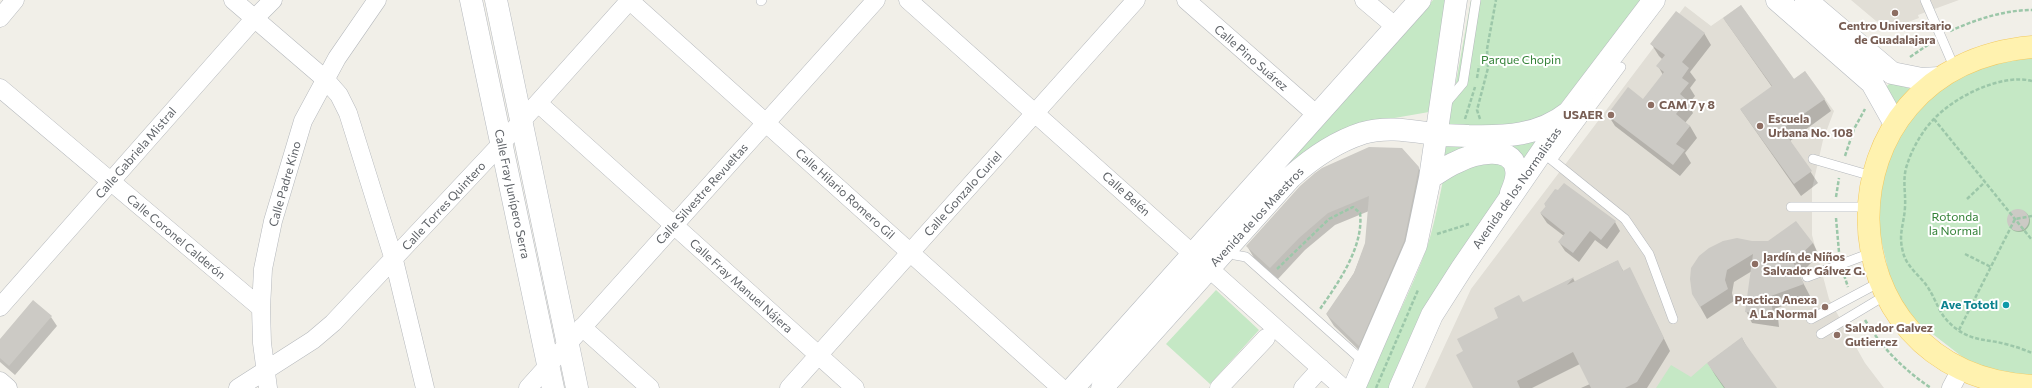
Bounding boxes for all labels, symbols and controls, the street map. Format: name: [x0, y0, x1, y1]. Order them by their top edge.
marker: Centro Universitario de Guadalajara: [1890, 8, 1900, 18]
place label: Centro Universitario de Guadalajara: [1839, 19, 1951, 47]
street label: Calle Pino Suárez: [1211, 22, 1291, 94]
park label: Parque Chopin: [1481, 53, 1561, 67]
place label: CAM 7 y 8: [1659, 98, 1715, 112]
marker: CAM 7 y 8: [1646, 100, 1656, 110]
street label: Calle Gabriela Mistral: [92, 104, 180, 202]
place label: USAER: [1563, 108, 1603, 122]
marker: USAER: [1606, 110, 1616, 120]
place label: Escuela Urbana No. 108: [1768, 112, 1853, 140]
marker: Escuela Urbana No. 108: [1755, 121, 1765, 131]
street label: Avenida de los Normalistas: [1470, 125, 1564, 251]
street label: Calle Fray Junípero Serra: [491, 128, 533, 260]
street label: Calle Padre Kino: [266, 140, 304, 228]
street label: Calle Silvestre Revueltas: [653, 141, 751, 247]
street label: Calle Hilario Romero Gil: [792, 146, 898, 242]
street label: Calle Gonzalo Curiel: [921, 149, 1005, 239]
street label: Calle Torres Quintero: [399, 159, 489, 253]
street label: Avenida de los Maestros: [1207, 164, 1307, 270]
street label: Calle Belén: [1099, 169, 1153, 219]
street label: Calle Coronel Calderón: [124, 192, 228, 282]
park label: Rotonda la Normal: [1929, 210, 1981, 238]
street label: Calle Fray Manuel Nájera: [686, 236, 796, 336]
place label: Jardín de Niños Salvador Gálvez G.: [1763, 250, 1865, 278]
marker: Jardín de Niños Salvador Gálvez G.: [1750, 259, 1760, 269]
place label: Practica Anexa A La Normal: [1734, 293, 1817, 321]
place label: Ave Tototl: [1941, 298, 1998, 312]
marker: Ave Tototl: [2001, 300, 2011, 310]
marker: Practica Anexa A La Normal: [1820, 302, 1830, 312]
place label: Salvador Galvez Gutierrez: [1845, 321, 1933, 349]
marker: Salvador Galvez Gutierrez: [1832, 330, 1842, 340]

